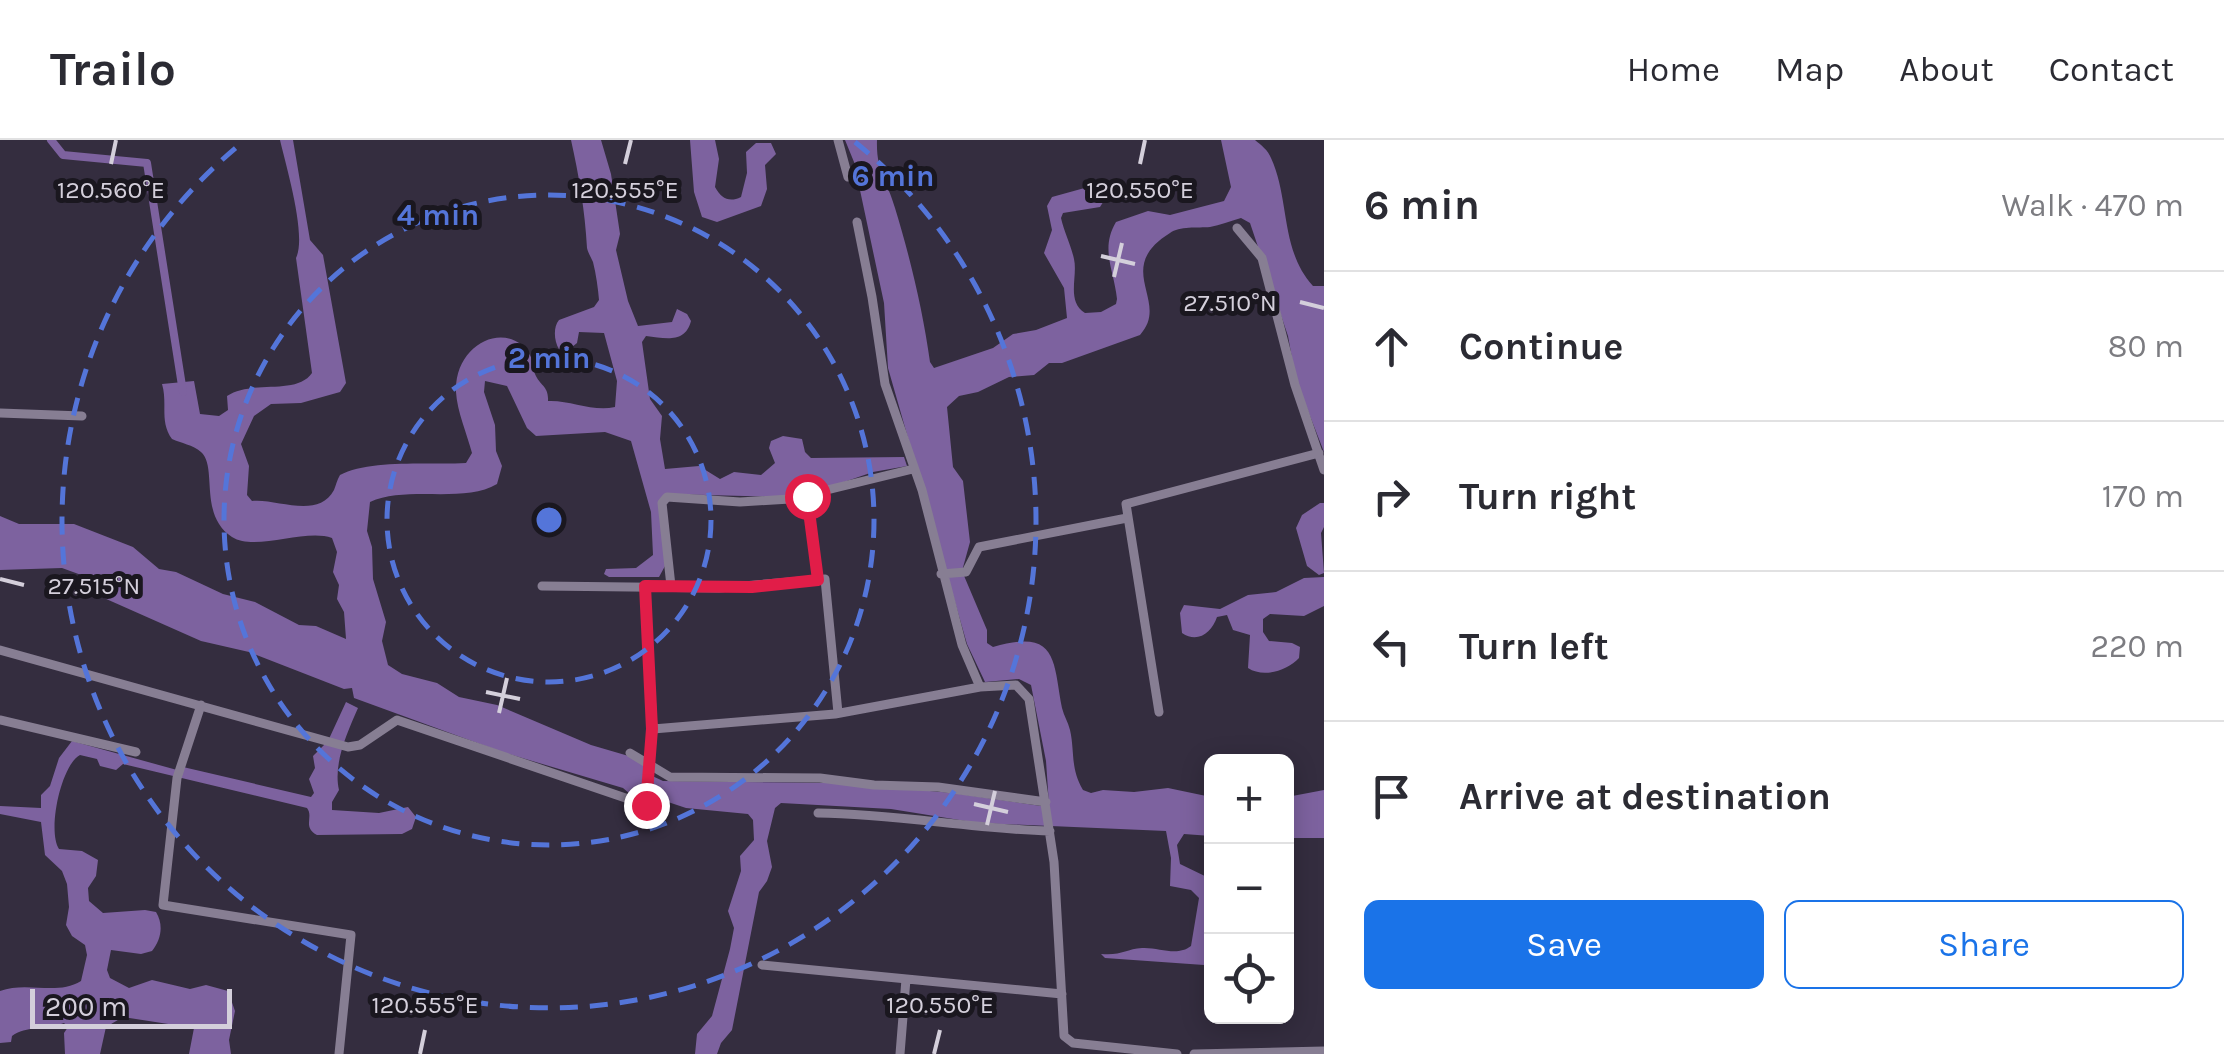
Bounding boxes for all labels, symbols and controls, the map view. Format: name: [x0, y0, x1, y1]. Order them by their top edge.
text: Trailo: [50, 41, 176, 97]
text: Home: [1627, 49, 1720, 90]
text: Map: [1775, 49, 1844, 90]
text: About: [1899, 49, 1994, 90]
text: Contact: [2049, 49, 2174, 90]
text: 6 min: [852, 158, 934, 194]
text: 120.560°E: [57, 175, 165, 204]
text: 120.555°E: [572, 175, 678, 204]
text: 120.550°E: [1086, 175, 1194, 204]
text: 6 min: [1364, 180, 1480, 230]
text: Walk · 470 m: [2001, 187, 2184, 224]
text: 4 min: [397, 197, 479, 233]
text: 27.510°N: [1183, 288, 1277, 317]
icon: ahead: [1364, 319, 1419, 374]
text: Continue: [1459, 324, 1623, 369]
text: 80 m: [2108, 328, 2184, 365]
text: 2 min: [508, 340, 590, 376]
icon: right: [1364, 469, 1419, 524]
route start: [785, 474, 831, 520]
text: Turn right: [1459, 474, 1636, 519]
text: 170 m: [2102, 478, 2184, 515]
centre of rings: [531, 502, 567, 538]
text: 27.515°N: [48, 571, 140, 600]
icon: left: [1364, 619, 1419, 674]
text: Turn left: [1459, 624, 1609, 669]
text: 220 m: [2090, 628, 2184, 665]
map controls: [1204, 754, 1294, 1024]
button: +: [1204, 754, 1294, 844]
icon: arrive: [1364, 769, 1419, 824]
text: Arrive at destination: [1459, 774, 1831, 819]
route end: [624, 783, 670, 829]
button: −: [1204, 844, 1294, 934]
button: Save: [1364, 900, 1764, 989]
button: Share: [1784, 900, 2184, 989]
button: locate: [1204, 934, 1294, 1024]
scale bar: [30, 984, 232, 1028]
text: 200 m: [45, 990, 127, 1023]
text: 120.555°E: [372, 990, 478, 1019]
text: 120.550°E: [886, 990, 994, 1019]

